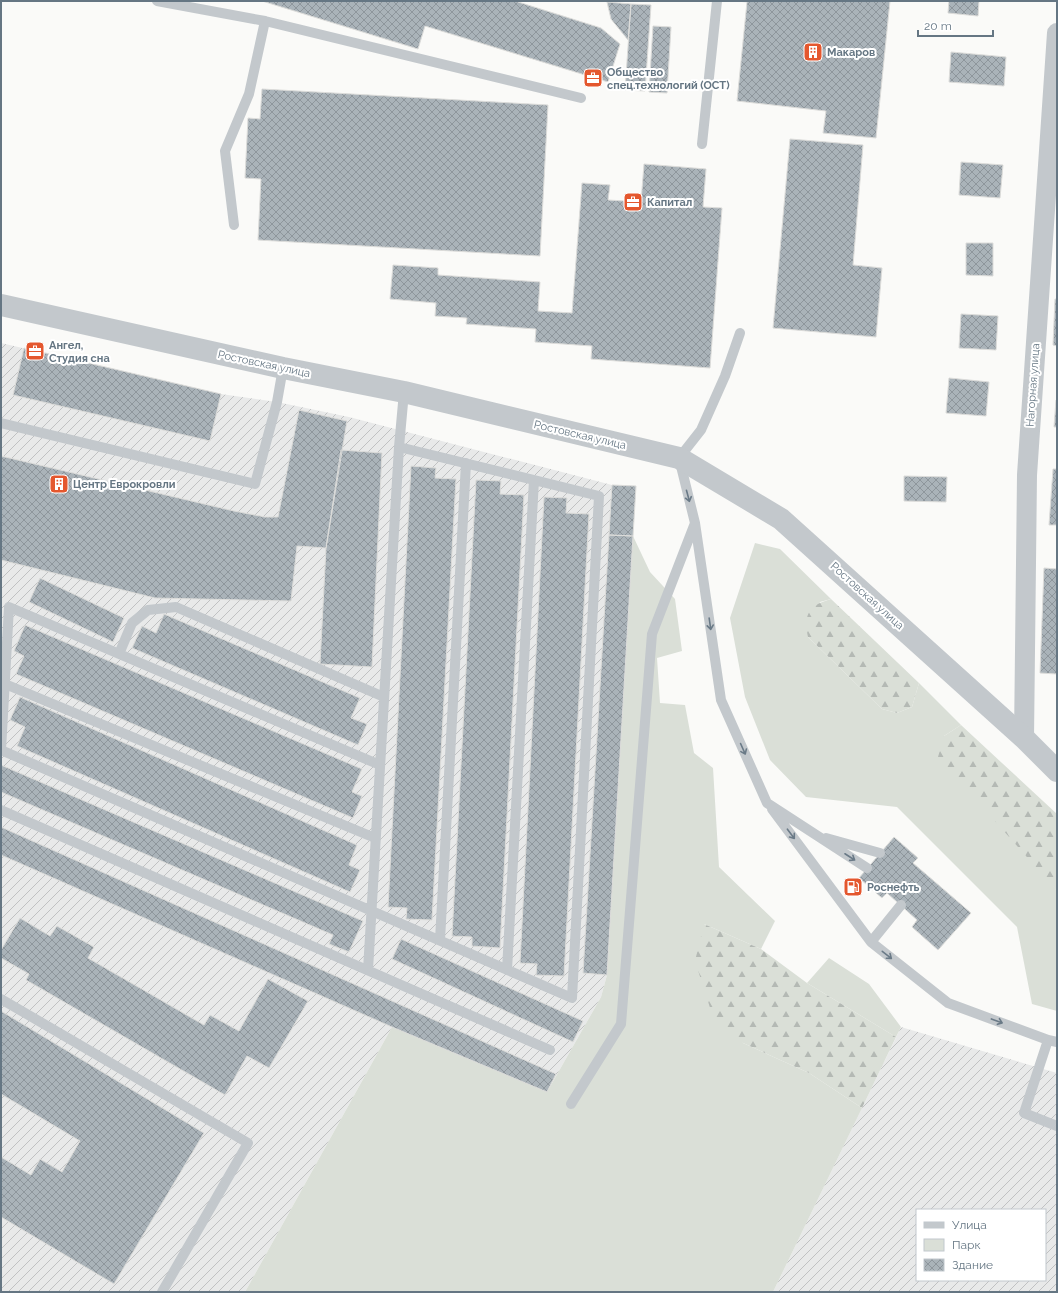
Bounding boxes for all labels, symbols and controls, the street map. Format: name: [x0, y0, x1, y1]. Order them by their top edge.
scale bar: [918, 12, 993, 38]
text: 20 m: [924, 19, 952, 33]
building icon: Макаров: [802, 41, 824, 63]
place label: Макаров: [827, 46, 875, 59]
place label: Общество спец.технологий (ОСТ): [607, 66, 730, 92]
office icon: Общество спец.технологий (ОСТ): [582, 67, 604, 89]
office icon: Капитал: [622, 191, 644, 213]
place label: Капитал: [647, 196, 692, 209]
place label: Ангел, Студия сна: [49, 339, 110, 365]
office icon: Ангел, Студия сна: [24, 340, 46, 362]
street label: Нагорная улица: [1024, 343, 1042, 427]
street label: Ростовская улица: [217, 348, 311, 380]
street label: Ростовская улица: [533, 418, 627, 452]
building icon: Центр Еврокровли: [48, 473, 70, 495]
place label: Центр Еврокровли: [73, 478, 176, 491]
one-way arrow: [685, 489, 693, 502]
street label: Ростовская улица: [828, 560, 906, 632]
one-way arrow: [706, 617, 714, 630]
one-way arrow: [740, 742, 747, 754]
one-way arrow: [786, 829, 795, 840]
one-way arrow: [844, 853, 855, 861]
fuel station icon: Роснефть: [842, 876, 864, 898]
place label: Роснефть: [867, 881, 920, 894]
one-way arrow: [881, 950, 892, 959]
one-way arrow: [990, 1017, 1002, 1025]
legend: [916, 1209, 1046, 1281]
text: Улица: [952, 1218, 987, 1232]
text: Парк: [952, 1238, 981, 1252]
text: Здание: [952, 1258, 993, 1272]

